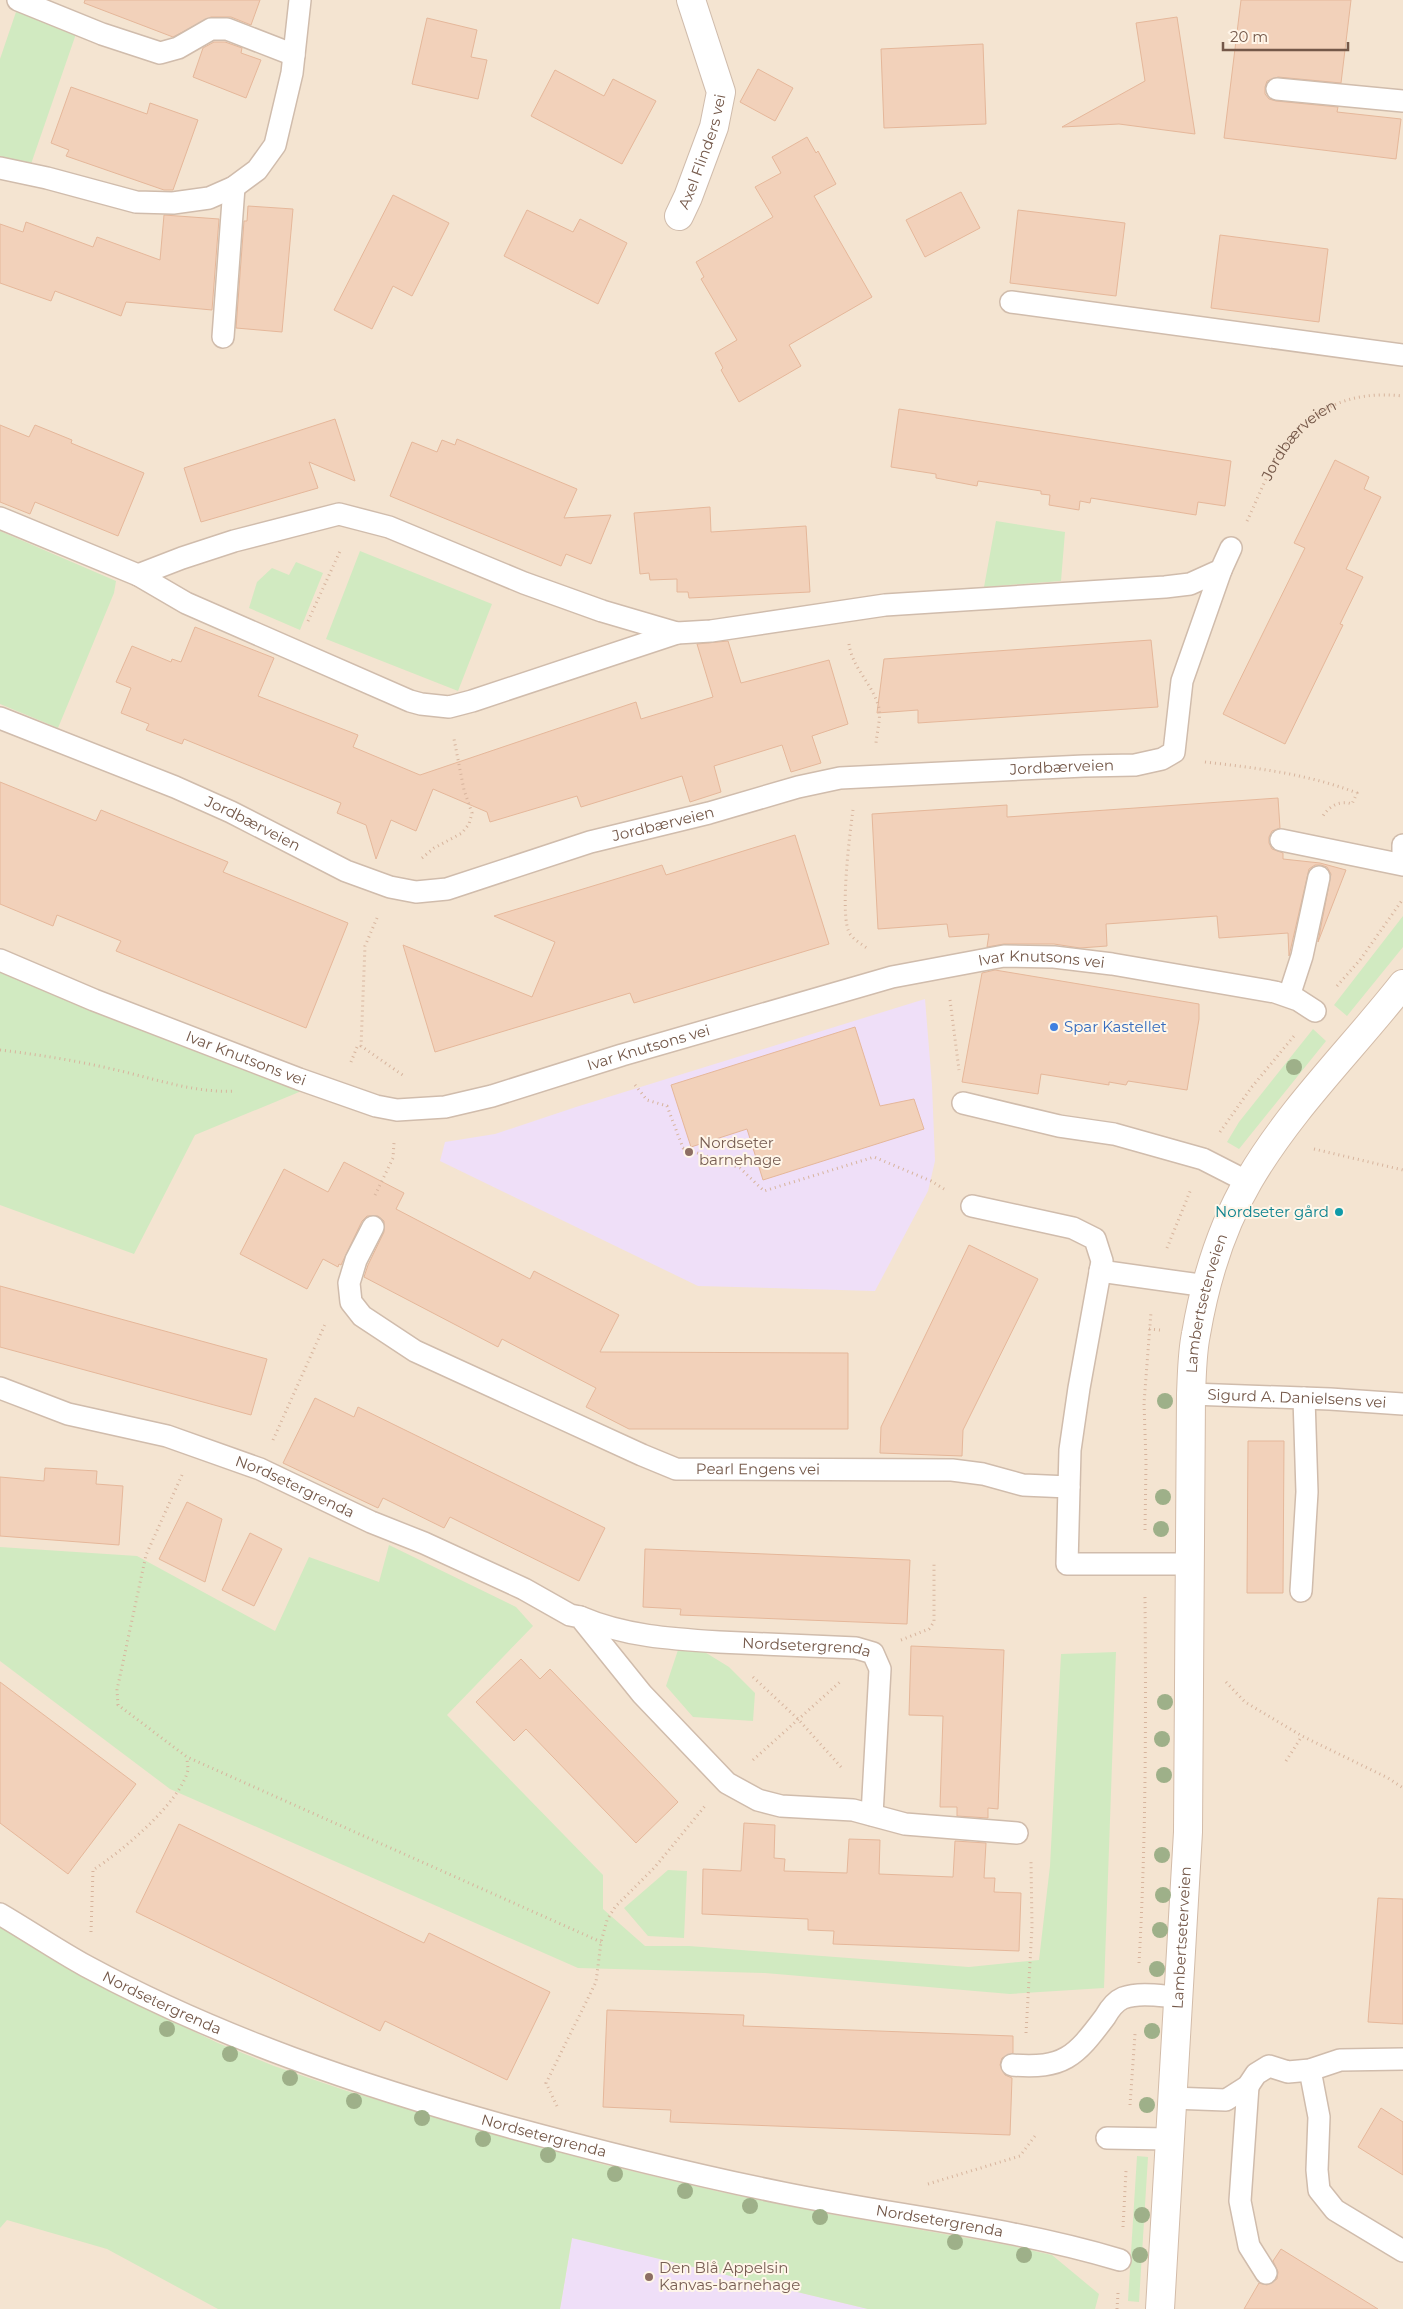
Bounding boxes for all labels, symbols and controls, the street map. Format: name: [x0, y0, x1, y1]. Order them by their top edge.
scale bar: [1223, 20, 1348, 52]
text: 20 m: [1230, 27, 1268, 46]
street label: Axel Flinders vei: [674, 92, 729, 212]
street label: Jordbærveien: [1256, 395, 1339, 484]
street label: Jordbærveien: [1008, 755, 1114, 779]
street label: Jordbærveien: [201, 791, 304, 855]
street label: Jordbærveien: [609, 802, 716, 845]
street label: Ivar Knutsons vei: [977, 946, 1106, 972]
place label: Spar Kastellet: [1064, 1017, 1167, 1036]
street label: Ivar Knutsons vei: [585, 1020, 712, 1074]
marker: Spar Kastellet: [1048, 1021, 1060, 1033]
street label: Ivar Knutsons vei: [183, 1026, 309, 1090]
place label: Nordseter barnehage: [699, 1133, 781, 1169]
marker: Nordseter barnehage: [683, 1146, 695, 1158]
place label: Nordseter gård: [1215, 1202, 1329, 1221]
marker: Nordseter gård: [1333, 1206, 1345, 1218]
street label: Lambertseterveien: [1182, 1231, 1231, 1374]
street label: Sigurd A. Danielsens vei: [1207, 1385, 1387, 1412]
street label: Nordsetergrenda: [233, 1451, 358, 1522]
street label: Pearl Engens vei: [696, 1459, 820, 1479]
street label: Nordsetergrenda: [742, 1633, 874, 1661]
street label: Lambertseterveien: [1168, 1866, 1195, 2010]
street label: Nordsetergrenda: [100, 1967, 224, 2038]
street label: Nordsetergrenda: [479, 2110, 609, 2161]
street label: Nordsetergrenda: [875, 2200, 1005, 2241]
place label: Den Blå Appelsin Kanvas-barnehage: [659, 2258, 800, 2294]
marker: Den Blå Appelsin Kanvas-barnehage: [643, 2271, 655, 2283]

